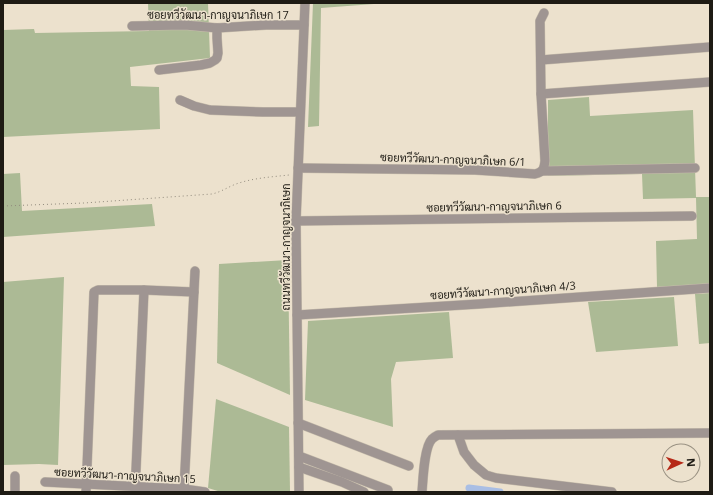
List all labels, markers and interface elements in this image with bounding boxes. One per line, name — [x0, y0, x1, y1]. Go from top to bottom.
street label: ซอยทวีวัฒนา-กาญจนาภิเษก 17 — [147, 7, 289, 22]
street label: ซอยทวีวัฒนา-กาญจนาภิเษก 6/1 — [380, 149, 526, 169]
street label: ถนนทวีวัฒนา-กาญจนาภิเษก — [278, 183, 293, 311]
street label: ซอยทวีวัฒนา-กาญจนาภิเษก 6 — [426, 197, 562, 215]
street label: ซอยทวีวัฒนา-กาญจนาภิเษก 4/3 — [430, 277, 576, 303]
north arrow — [661, 443, 701, 483]
text: N — [684, 458, 699, 467]
street label: ซอยทวีวัฒนา-กาญจนาภิเษก 15 — [54, 464, 196, 486]

